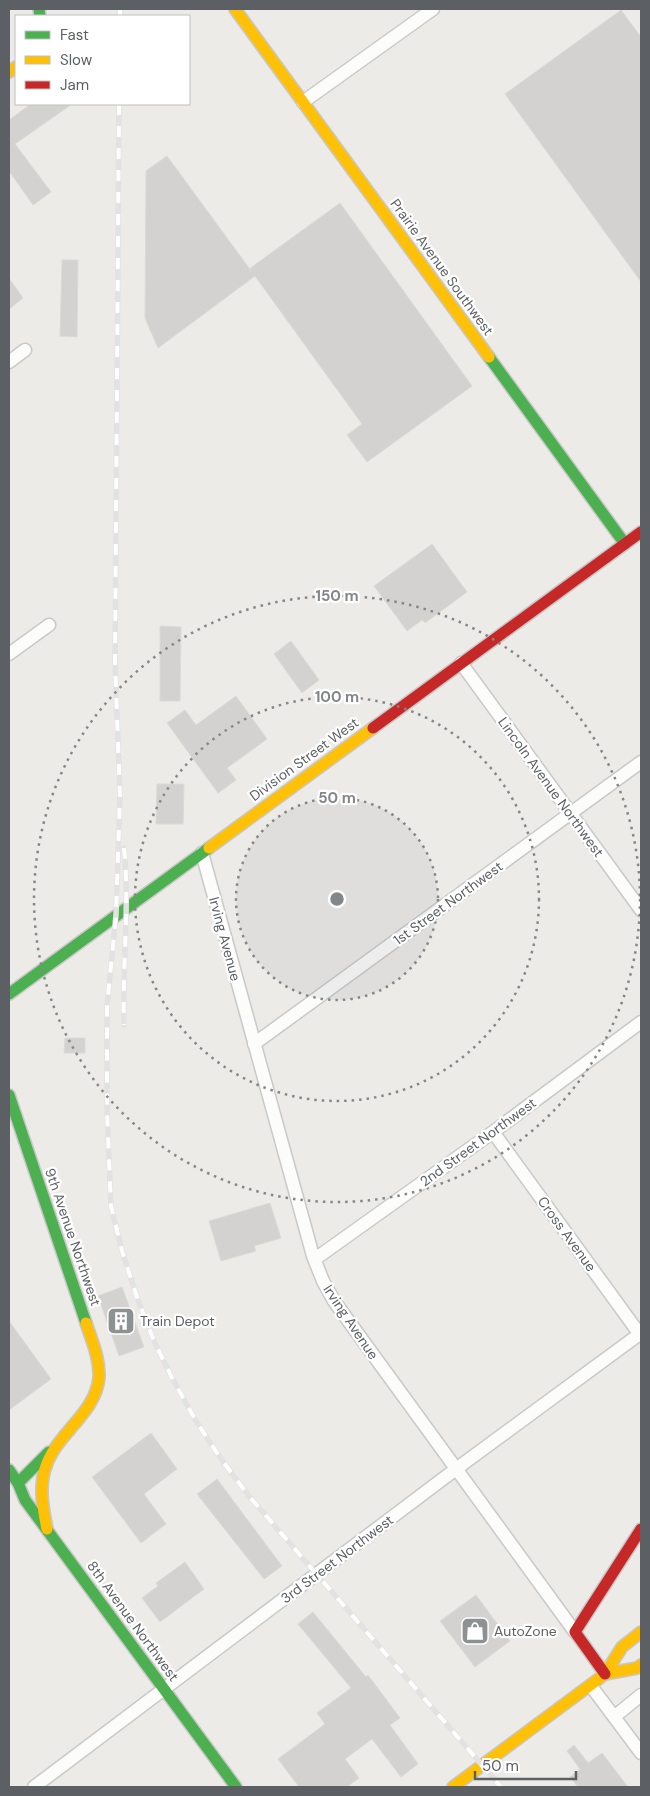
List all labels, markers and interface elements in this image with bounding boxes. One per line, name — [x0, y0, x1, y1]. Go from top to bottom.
legend — [15, 15, 190, 105]
text: Fast — [60, 25, 89, 45]
text: Slow — [60, 50, 93, 70]
text: Jam — [60, 75, 89, 95]
street label: Prairie Avenue Southwest — [386, 195, 498, 339]
text: 150 m — [316, 586, 359, 606]
text: 100 m — [315, 687, 359, 707]
street label: Division Street West — [246, 713, 362, 805]
street label: Lincoln Avenue Northwest — [494, 714, 608, 860]
text: 50 m — [318, 788, 356, 808]
street label: 1st Street Northwest — [390, 857, 506, 949]
centre of rings — [328, 890, 346, 908]
street label: Irving Avenue — [205, 895, 245, 983]
street label: 2nd Street Northwest — [416, 1094, 540, 1190]
street label: 9th Avenue Northwest — [41, 1166, 105, 1308]
street label: Cross Avenue — [534, 1193, 600, 1275]
street label: Irving Avenue — [319, 1281, 383, 1363]
building icon: Train Depot — [106, 1306, 136, 1336]
place label: Train Depot — [140, 1312, 215, 1330]
street label: 3rd Street Northwest — [277, 1511, 397, 1607]
street label: 8th Avenue Northwest — [83, 1557, 183, 1685]
shop icon: AutoZone — [460, 1616, 490, 1646]
place label: AutoZone — [494, 1622, 557, 1640]
scale bar — [475, 1748, 576, 1780]
text: 50 m — [482, 1756, 519, 1776]

